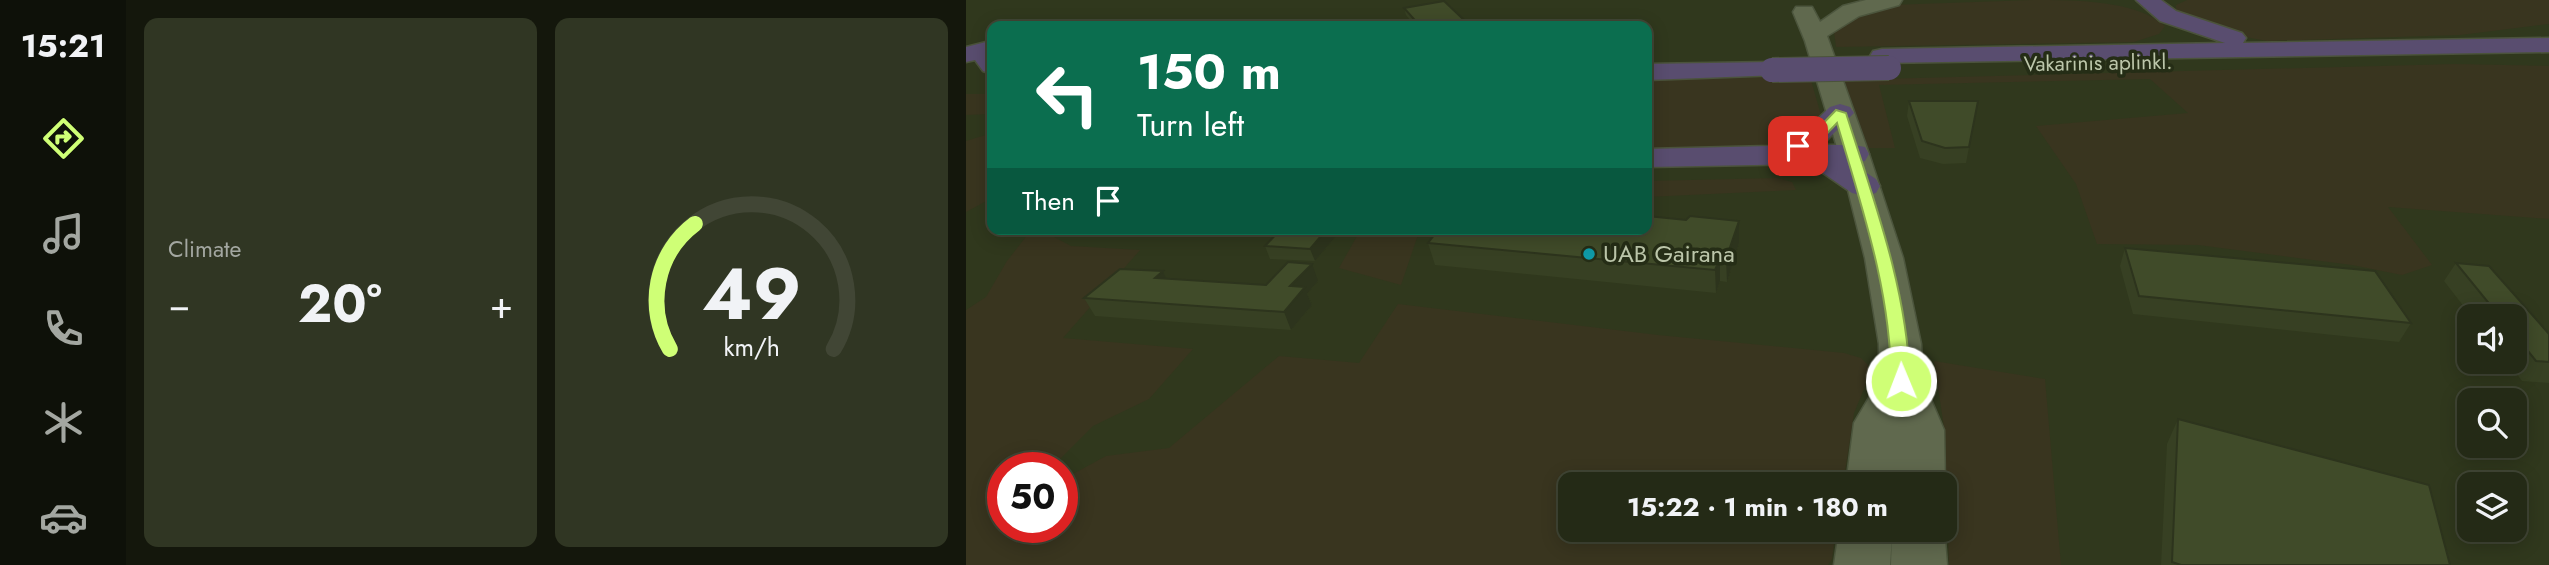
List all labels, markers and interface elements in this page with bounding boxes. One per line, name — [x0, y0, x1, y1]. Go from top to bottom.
text: 15:21 — [21, 23, 105, 69]
text: 150 m — [1137, 37, 1281, 107]
street label: Vakarinis aplinkl. — [2023, 47, 2173, 79]
icon: left — [1022, 49, 1113, 140]
text: Turn left — [1137, 102, 1244, 148]
icon: directions — [39, 114, 88, 163]
pin — [1768, 116, 1828, 176]
icon: arrive — [1779, 127, 1817, 165]
text: Then — [1022, 182, 1075, 220]
icon: arrive — [1089, 182, 1127, 220]
icon: music — [39, 209, 88, 258]
text: Climate — [168, 232, 241, 266]
place label: UAB Gairana — [1603, 236, 1735, 271]
text: 49 — [702, 241, 801, 346]
marker: UAB Gairana — [1581, 246, 1597, 262]
text: 20° — [298, 266, 382, 342]
text: − — [168, 277, 190, 332]
text: + — [490, 277, 513, 332]
icon: phone — [39, 304, 88, 353]
map controls — [2457, 304, 2527, 542]
button: sound — [2457, 304, 2527, 374]
text: km/h — [723, 328, 780, 364]
position arrow — [1864, 344, 1938, 418]
button: search — [2457, 388, 2527, 458]
icon: climate — [39, 398, 88, 447]
speed limit sign: 50 — [987, 452, 1078, 543]
button: layers — [2457, 472, 2527, 542]
text: 15:22 · 1 min · 180 m — [1627, 488, 1888, 526]
icon: car — [39, 493, 88, 542]

